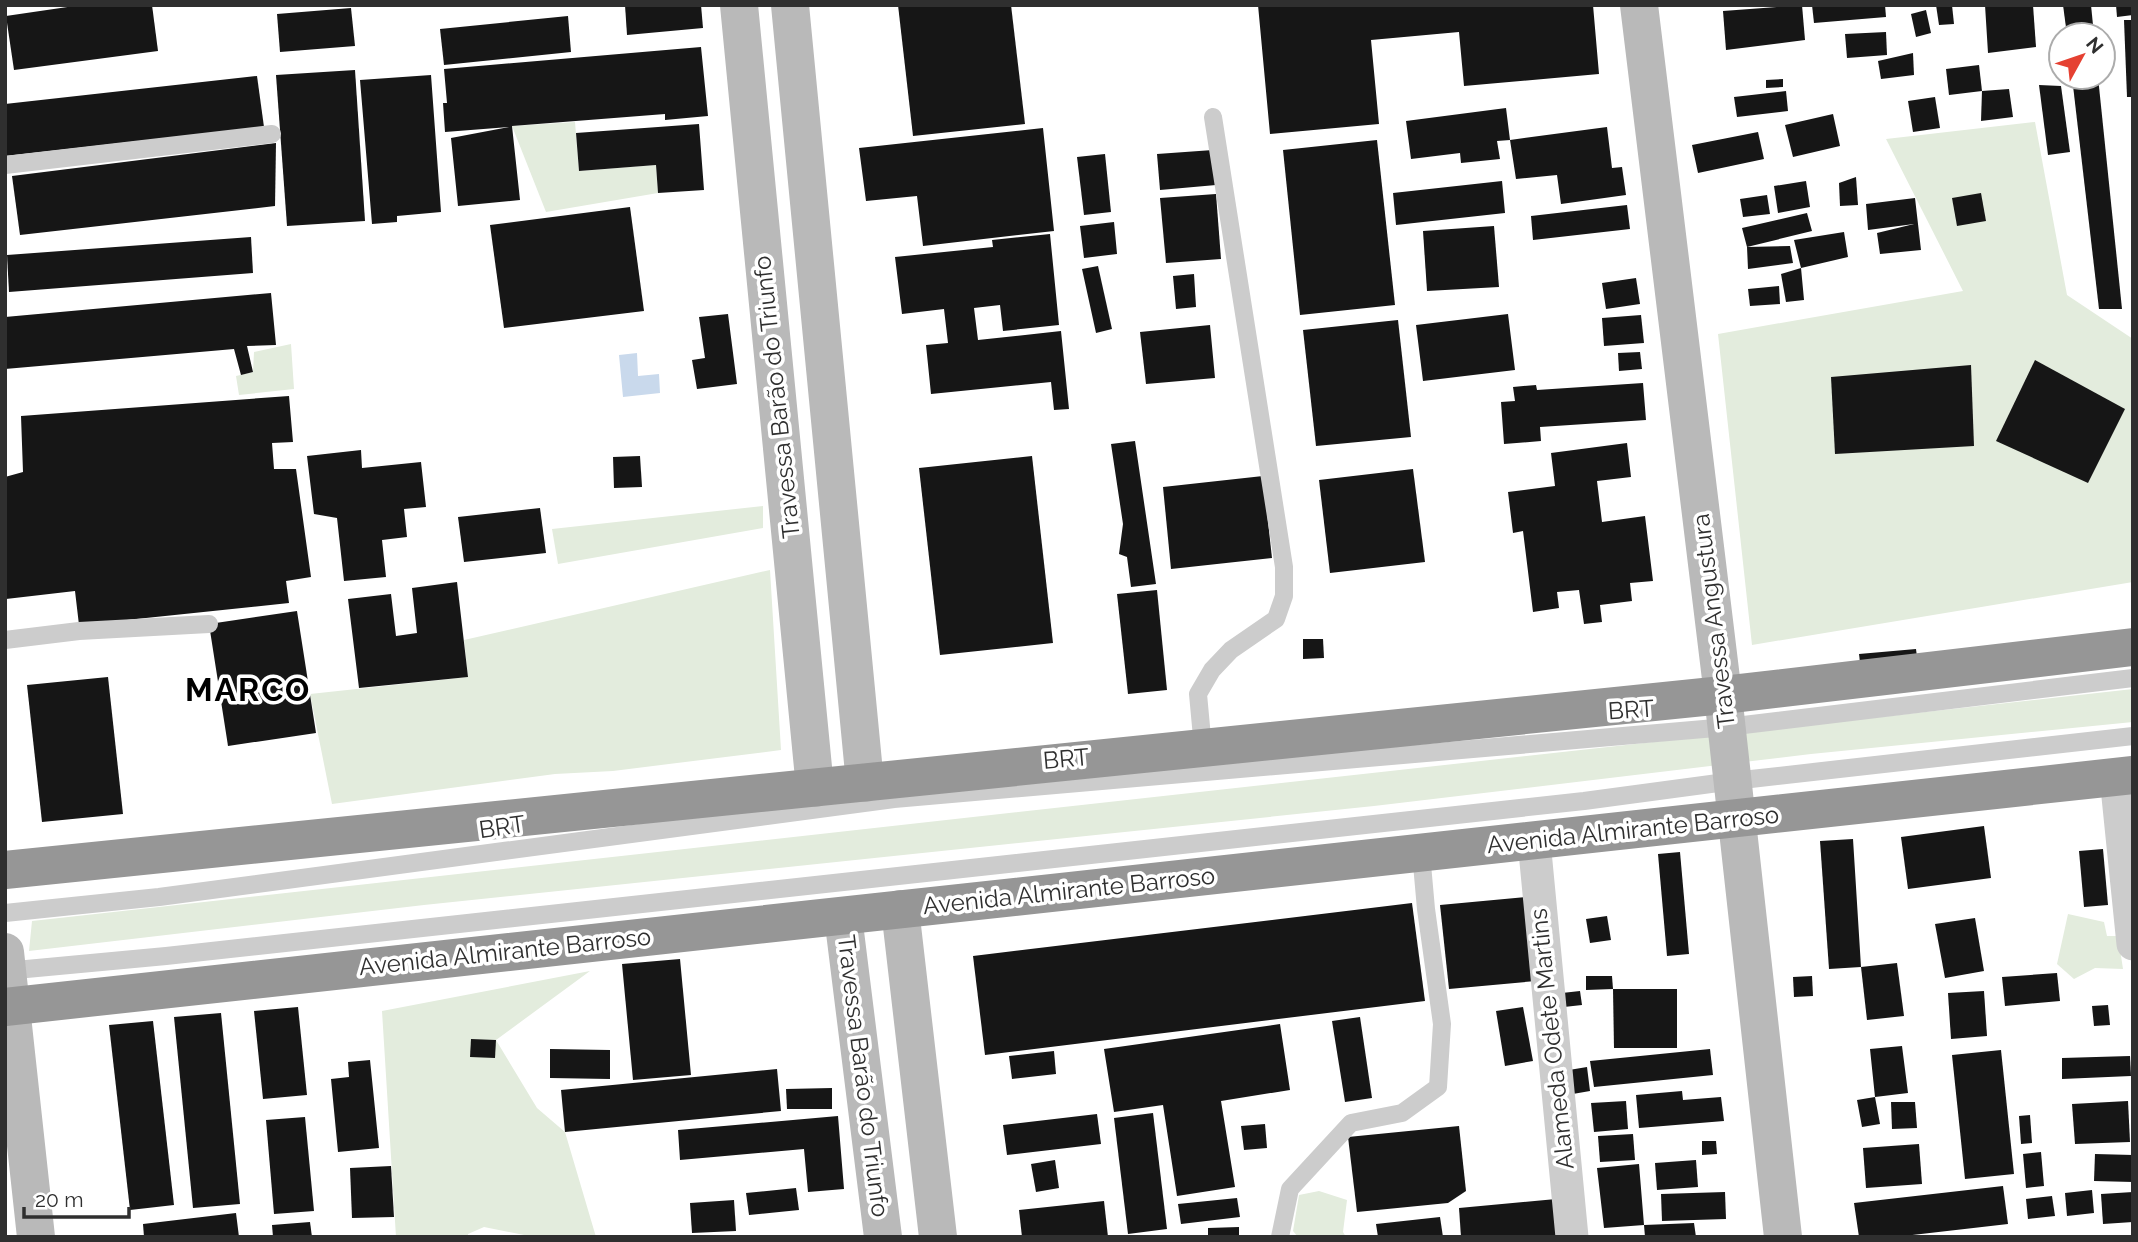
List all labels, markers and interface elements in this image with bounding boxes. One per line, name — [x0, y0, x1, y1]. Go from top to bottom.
north arrow — [2047, 21, 2117, 91]
text: N — [2082, 32, 2108, 58]
street label: Travessa Barão do Triunfo — [747, 254, 806, 540]
street label: Travessa Angustura — [1686, 512, 1741, 730]
district label: MARCO — [185, 671, 311, 708]
street label: BRT — [1607, 693, 1655, 726]
street label: BRT — [1042, 742, 1091, 775]
street label: Avenida Almirante Barroso — [1485, 800, 1780, 859]
street label: BRT — [477, 809, 527, 844]
street label: Avenida Almirante Barroso — [921, 861, 1216, 920]
street label: Alameda Odete Martins — [1523, 907, 1580, 1171]
street label: Avenida Almirante Barroso — [357, 922, 652, 981]
street label: Travessa Barão do Triunfo — [832, 933, 895, 1219]
scale bar — [24, 1176, 130, 1220]
text: 20 m — [35, 1187, 83, 1212]

